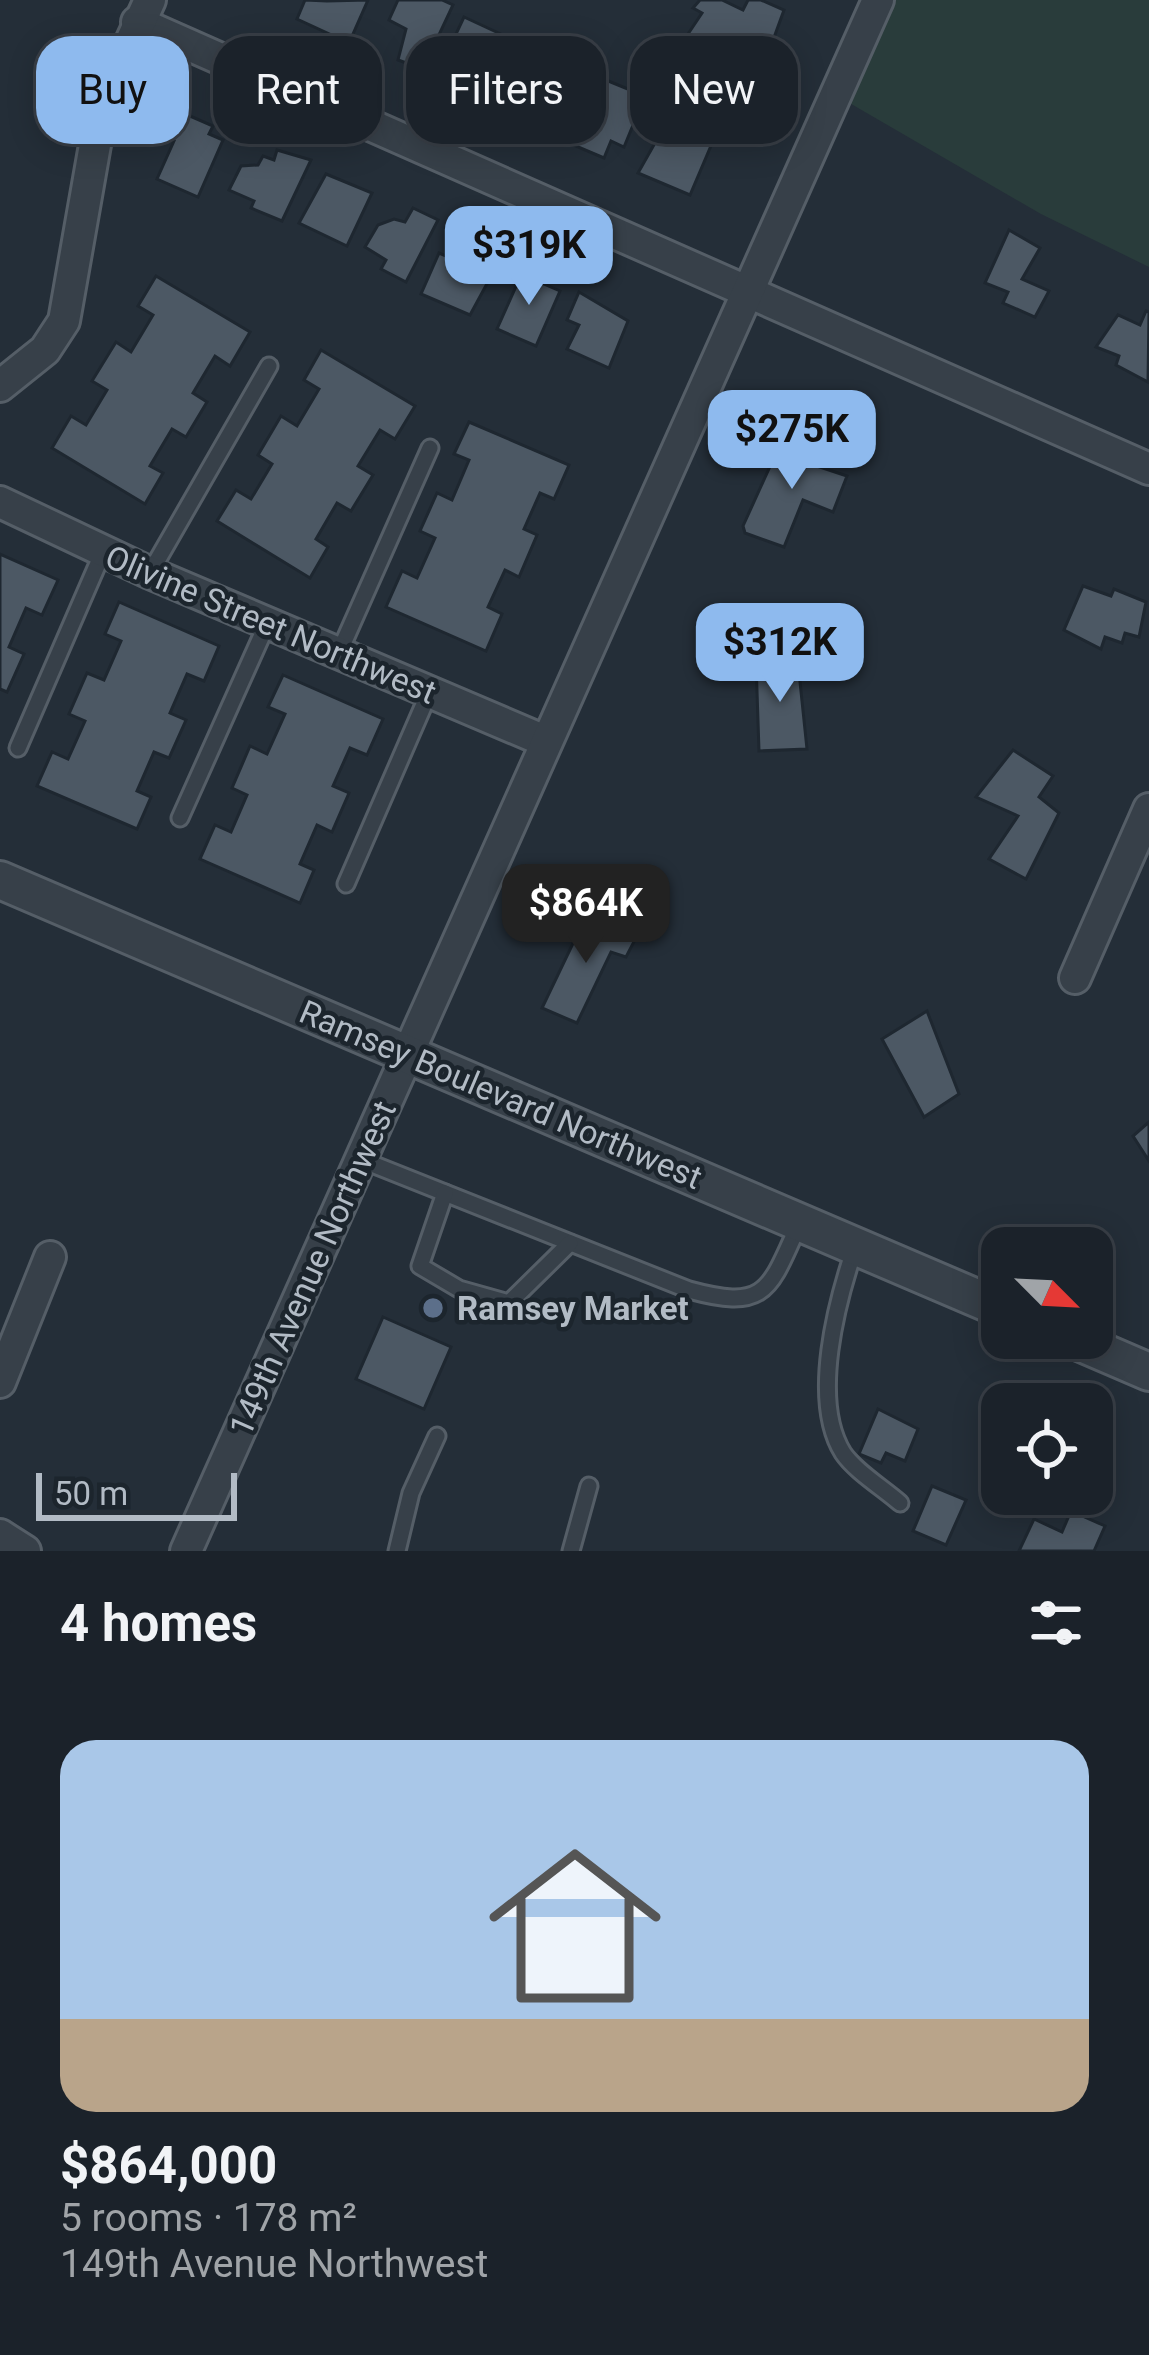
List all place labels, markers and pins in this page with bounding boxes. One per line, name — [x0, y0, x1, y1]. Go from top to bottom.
pin: $319K — [445, 206, 613, 308]
pin: $275K — [708, 390, 876, 492]
pin: $312K — [696, 603, 864, 705]
pin: $864K — [502, 864, 670, 966]
place label: Ramsey Market — [457, 1289, 689, 1328]
marker: Ramsey Market — [420, 1295, 446, 1321]

